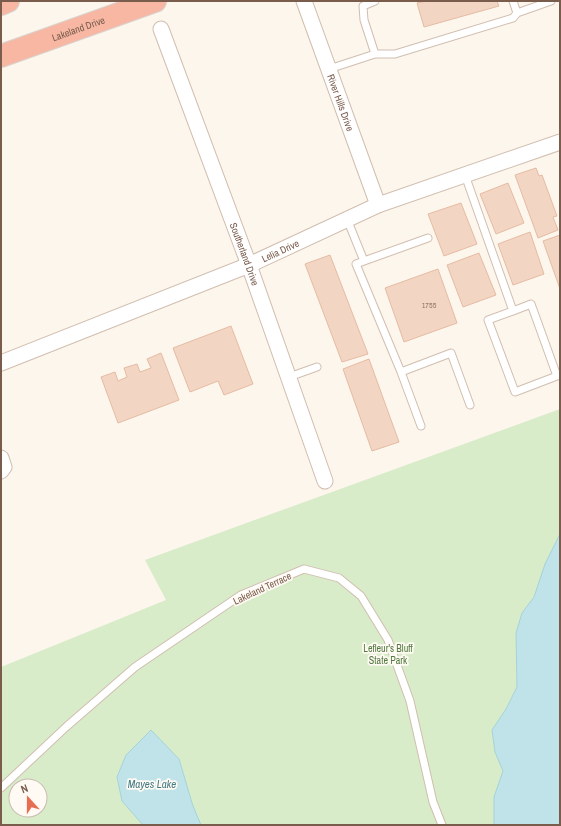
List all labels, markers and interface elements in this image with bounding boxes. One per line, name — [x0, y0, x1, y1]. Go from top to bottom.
street label: Lakeland Drive — [50, 13, 107, 44]
street label: River Hills Drive — [324, 72, 357, 133]
street label: Southerland Drive — [227, 221, 262, 288]
street label: Lelia Drive — [260, 237, 301, 265]
house number: 1755 — [422, 300, 437, 310]
street label: Lakeland Terrace — [231, 569, 294, 608]
park label: Lefleur's Bluff State Park — [363, 642, 413, 667]
water label: Mayes Lake — [128, 777, 176, 791]
north arrow — [8, 778, 48, 818]
text: N — [19, 781, 30, 796]

